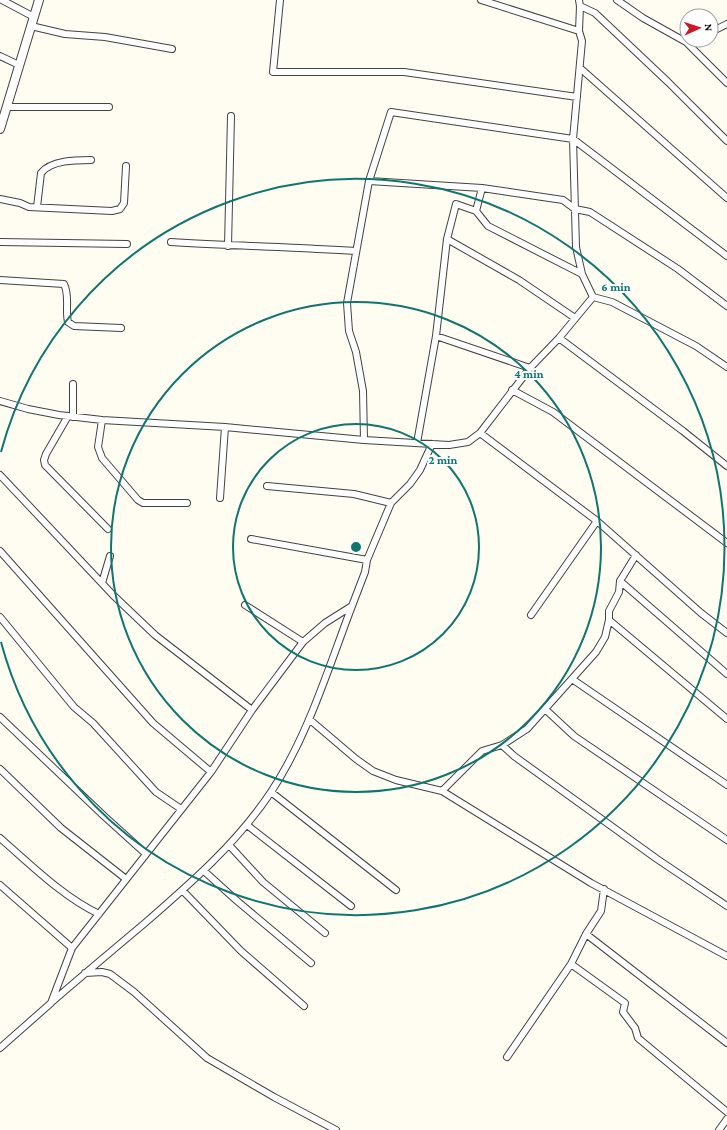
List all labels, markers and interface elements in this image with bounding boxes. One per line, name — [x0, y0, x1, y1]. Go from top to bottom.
north arrow — [679, 8, 719, 48]
text: N — [703, 23, 715, 32]
text: 6 min — [601, 280, 631, 294]
text: 4 min — [514, 367, 544, 381]
text: 2 min — [429, 453, 458, 467]
centre of rings — [349, 540, 363, 554]

